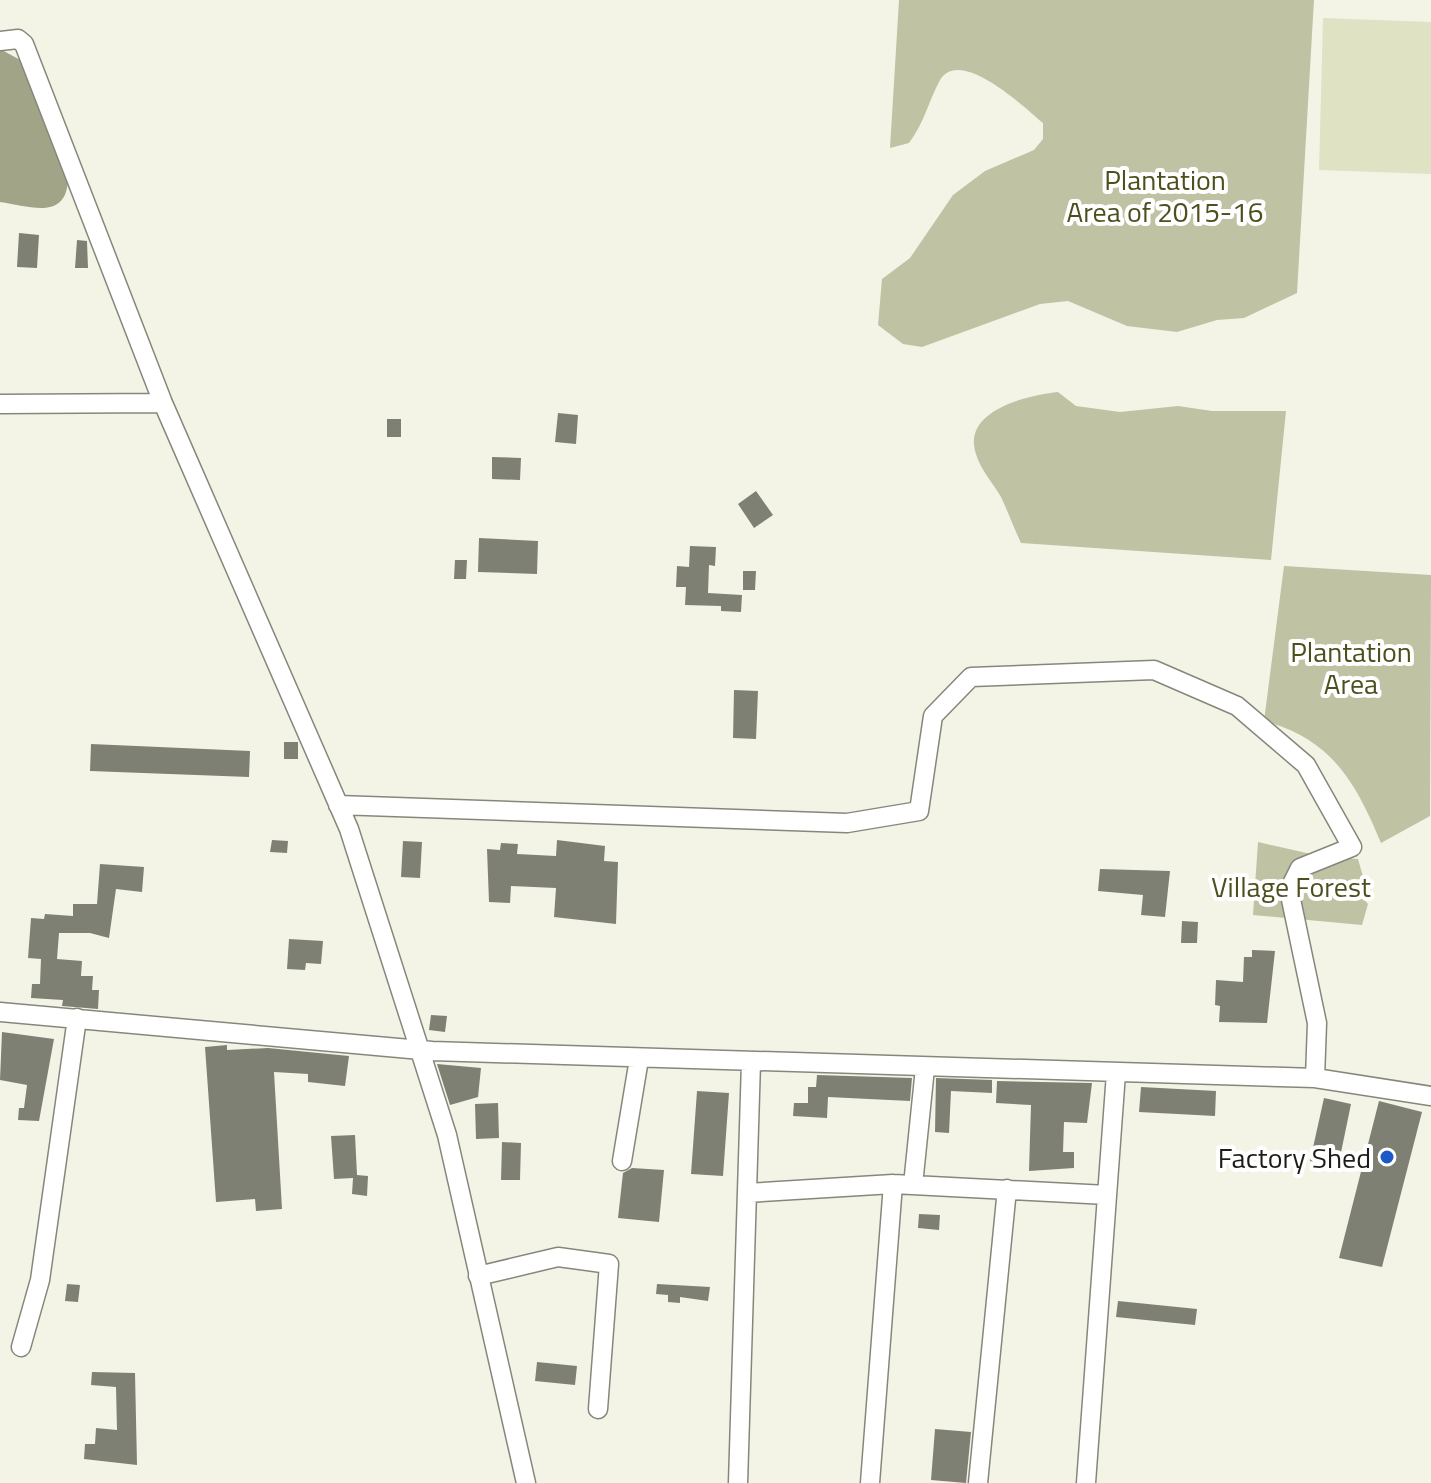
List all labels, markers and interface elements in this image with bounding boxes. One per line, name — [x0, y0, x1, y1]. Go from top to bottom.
park label: Plantation Area of 2015-16 — [1067, 158, 1263, 233]
park label: Plantation Area — [1290, 630, 1412, 705]
park label: Village Forest — [1211, 865, 1371, 908]
place label: Factory Shed — [1218, 1136, 1371, 1179]
marker: Factory Shed — [1378, 1148, 1396, 1166]

